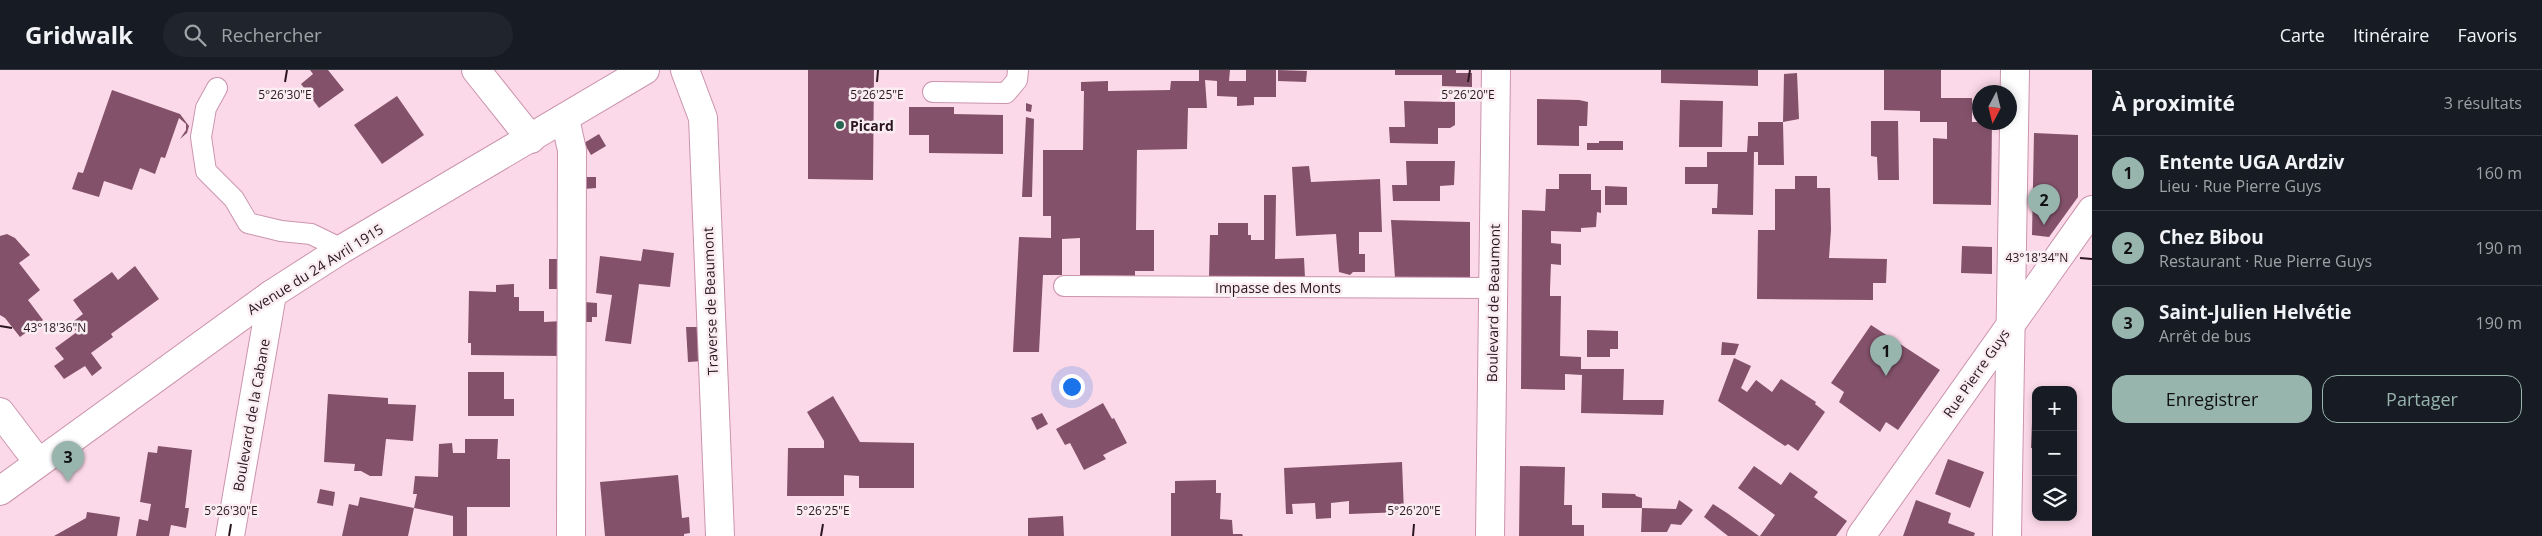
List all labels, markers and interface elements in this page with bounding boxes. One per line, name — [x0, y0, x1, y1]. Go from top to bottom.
search box — [163, 12, 513, 57]
text: Gridwalk — [25, 18, 133, 51]
icon: search — [181, 21, 209, 49]
text: Rechercher — [221, 22, 322, 48]
text: Carte — [2280, 23, 2325, 47]
text: Itinéraire — [2353, 23, 2429, 47]
text: Favoris — [2457, 23, 2517, 47]
north arrow — [1972, 85, 2017, 130]
text: 5°26'30"E — [258, 86, 312, 103]
text: 5°26'25"E — [850, 86, 904, 103]
text: 5°26'20"E — [1441, 86, 1495, 103]
text: À proximité — [2112, 89, 2235, 117]
text: 3 résultats — [2444, 92, 2522, 114]
place label: Picard — [850, 116, 894, 135]
marker: Picard — [834, 119, 846, 131]
text: Entente UGA Ardziv — [2159, 149, 2344, 175]
text: 1 — [2123, 162, 2133, 184]
text: 160 m — [2476, 162, 2522, 184]
text: Lieu · Rue Pierre Guys — [2159, 175, 2321, 197]
pin: 2 — [2028, 184, 2060, 225]
street label: Avenue du 24 Avril 1915 — [243, 219, 387, 319]
street label: Boulevard de Beaumont — [1482, 224, 1504, 382]
text: Chez Bibou — [2159, 224, 2264, 250]
street label: Traverse de Beaumont — [698, 227, 722, 375]
text: 2 — [2123, 237, 2133, 259]
text: 190 m — [2476, 237, 2522, 259]
text: 43°18'34"N — [2006, 249, 2068, 266]
text: Restaurant · Rue Pierre Guys — [2159, 250, 2372, 272]
street label: Impasse des Monts — [1215, 278, 1341, 297]
text: Saint-Julien Helvétie — [2159, 299, 2351, 325]
text: 3 — [2123, 312, 2133, 334]
text: 190 m — [2476, 312, 2522, 334]
text: 43°18'36"N — [24, 319, 86, 336]
street label: Rue Pierre Guys — [1938, 325, 2014, 421]
text: Arrêt de bus — [2159, 325, 2251, 347]
pin: 1 — [1870, 335, 1902, 376]
street label: Boulevard de la Cabane — [228, 337, 274, 493]
your location — [1059, 374, 1085, 400]
button: Enregistrer — [2112, 375, 2312, 423]
button: Partager — [2322, 375, 2522, 423]
map controls — [2032, 386, 2077, 521]
button: + — [2032, 386, 2077, 431]
button: − — [2032, 431, 2077, 476]
pin: 3 — [52, 441, 84, 482]
button: layers — [2032, 476, 2077, 521]
text: 5°26'30"E — [204, 502, 258, 519]
text: 5°26'25"E — [796, 502, 850, 519]
text: 5°26'20"E — [1387, 502, 1441, 519]

